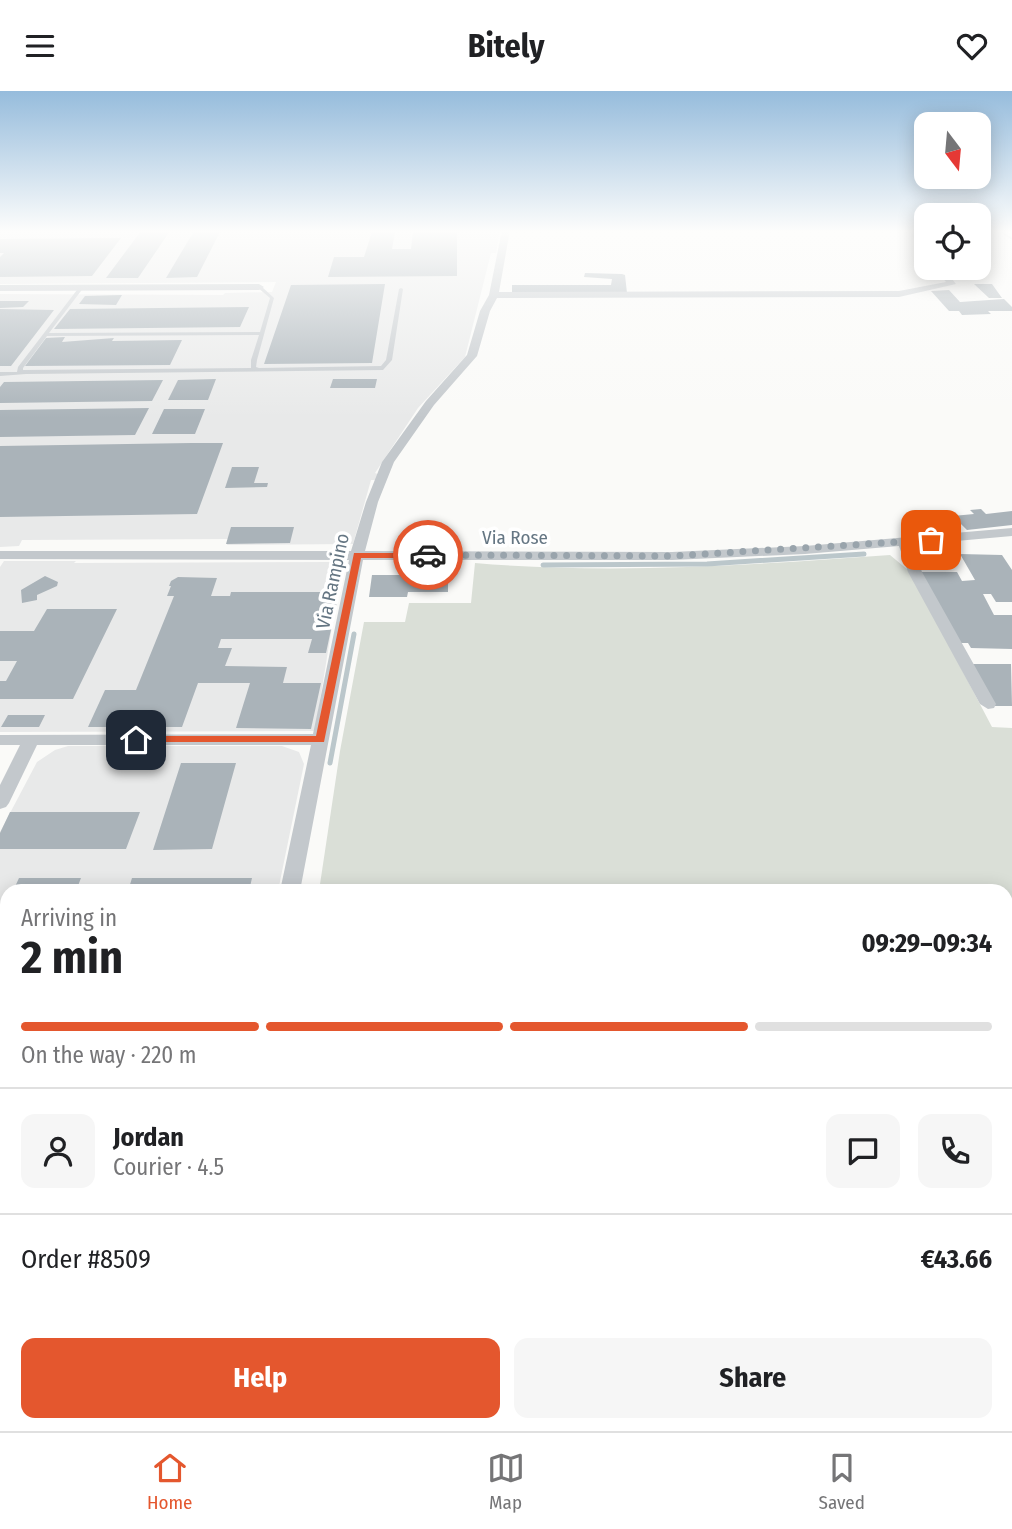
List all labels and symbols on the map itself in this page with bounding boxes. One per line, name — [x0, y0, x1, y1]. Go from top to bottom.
north arrow — [914, 112, 990, 189]
pin — [901, 510, 961, 570]
courier — [393, 520, 463, 590]
street label: Via Rose — [482, 526, 548, 549]
street label: Via Rampino — [311, 531, 354, 631]
pin — [106, 710, 166, 770]

